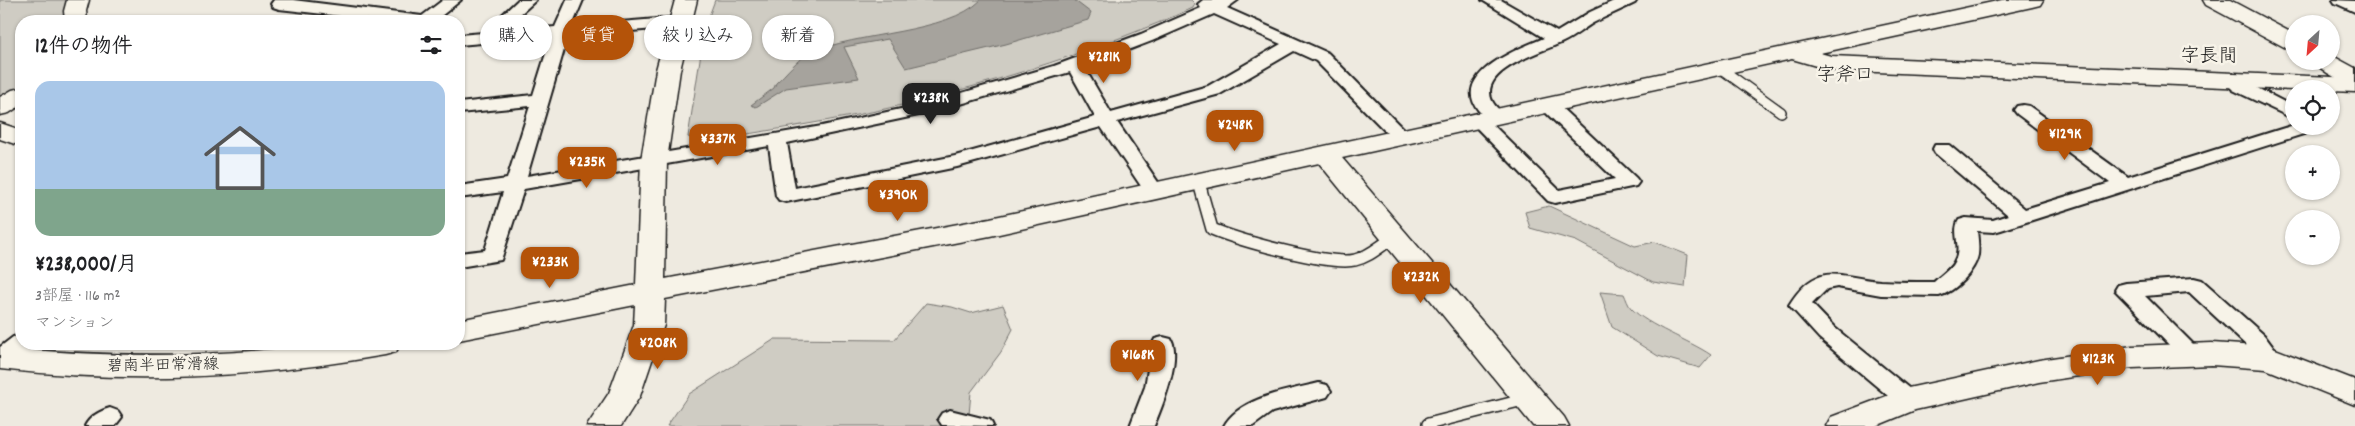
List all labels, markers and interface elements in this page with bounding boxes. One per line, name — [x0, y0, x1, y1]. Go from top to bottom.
chip: 購入 — [480, 15, 552, 60]
chip: 賃貸 — [562, 15, 634, 60]
chip: 絞り込み — [644, 15, 752, 60]
chip: 新着 — [762, 15, 834, 60]
north arrow — [2285, 15, 2340, 70]
map controls — [2285, 15, 2340, 265]
icon: filters — [417, 31, 445, 59]
text: 12件の物件 — [35, 33, 133, 63]
pin: ¥281K — [1069, 42, 1139, 84]
district label: 字長間 — [2180, 44, 2238, 71]
text: ¥281K — [1088, 46, 1120, 69]
district label: 字斧口 — [1816, 63, 1874, 90]
button: locate — [2285, 80, 2340, 135]
pin: ¥238K — [896, 82, 966, 125]
text: ¥238K — [913, 87, 949, 110]
pin: ¥248K — [1200, 110, 1270, 152]
icon: home — [195, 113, 285, 203]
text: ¥248K — [1217, 114, 1253, 137]
pin: ¥129K — [2030, 119, 2100, 161]
text: ¥129K — [2049, 123, 2081, 146]
pin: ¥337K — [683, 124, 753, 166]
text: ¥337K — [700, 128, 736, 151]
button: + — [2285, 145, 2340, 200]
pin: ¥235K — [552, 146, 622, 189]
text: ¥235K — [569, 151, 605, 174]
pin: ¥390K — [863, 180, 933, 222]
text: ¥390K — [879, 184, 917, 207]
button: − — [2285, 210, 2340, 265]
pin: ¥233K — [515, 246, 585, 289]
text: ¥238,000/月 — [35, 251, 137, 281]
text: ¥233K — [532, 251, 568, 274]
pin: ¥232K — [1386, 262, 1456, 304]
text: ¥232K — [1403, 266, 1439, 289]
text: 3部屋 · 116 m² — [35, 285, 120, 308]
text: マンション — [35, 312, 114, 335]
pin: ¥208K — [623, 328, 693, 370]
text: ¥208K — [639, 332, 677, 355]
pin: ¥168K — [1103, 340, 1173, 382]
text: ¥168K — [1122, 344, 1154, 367]
pin: ¥123K — [2063, 344, 2133, 386]
text: ¥123K — [2082, 348, 2114, 371]
street label: 碧南半田常滑線 — [107, 354, 219, 378]

